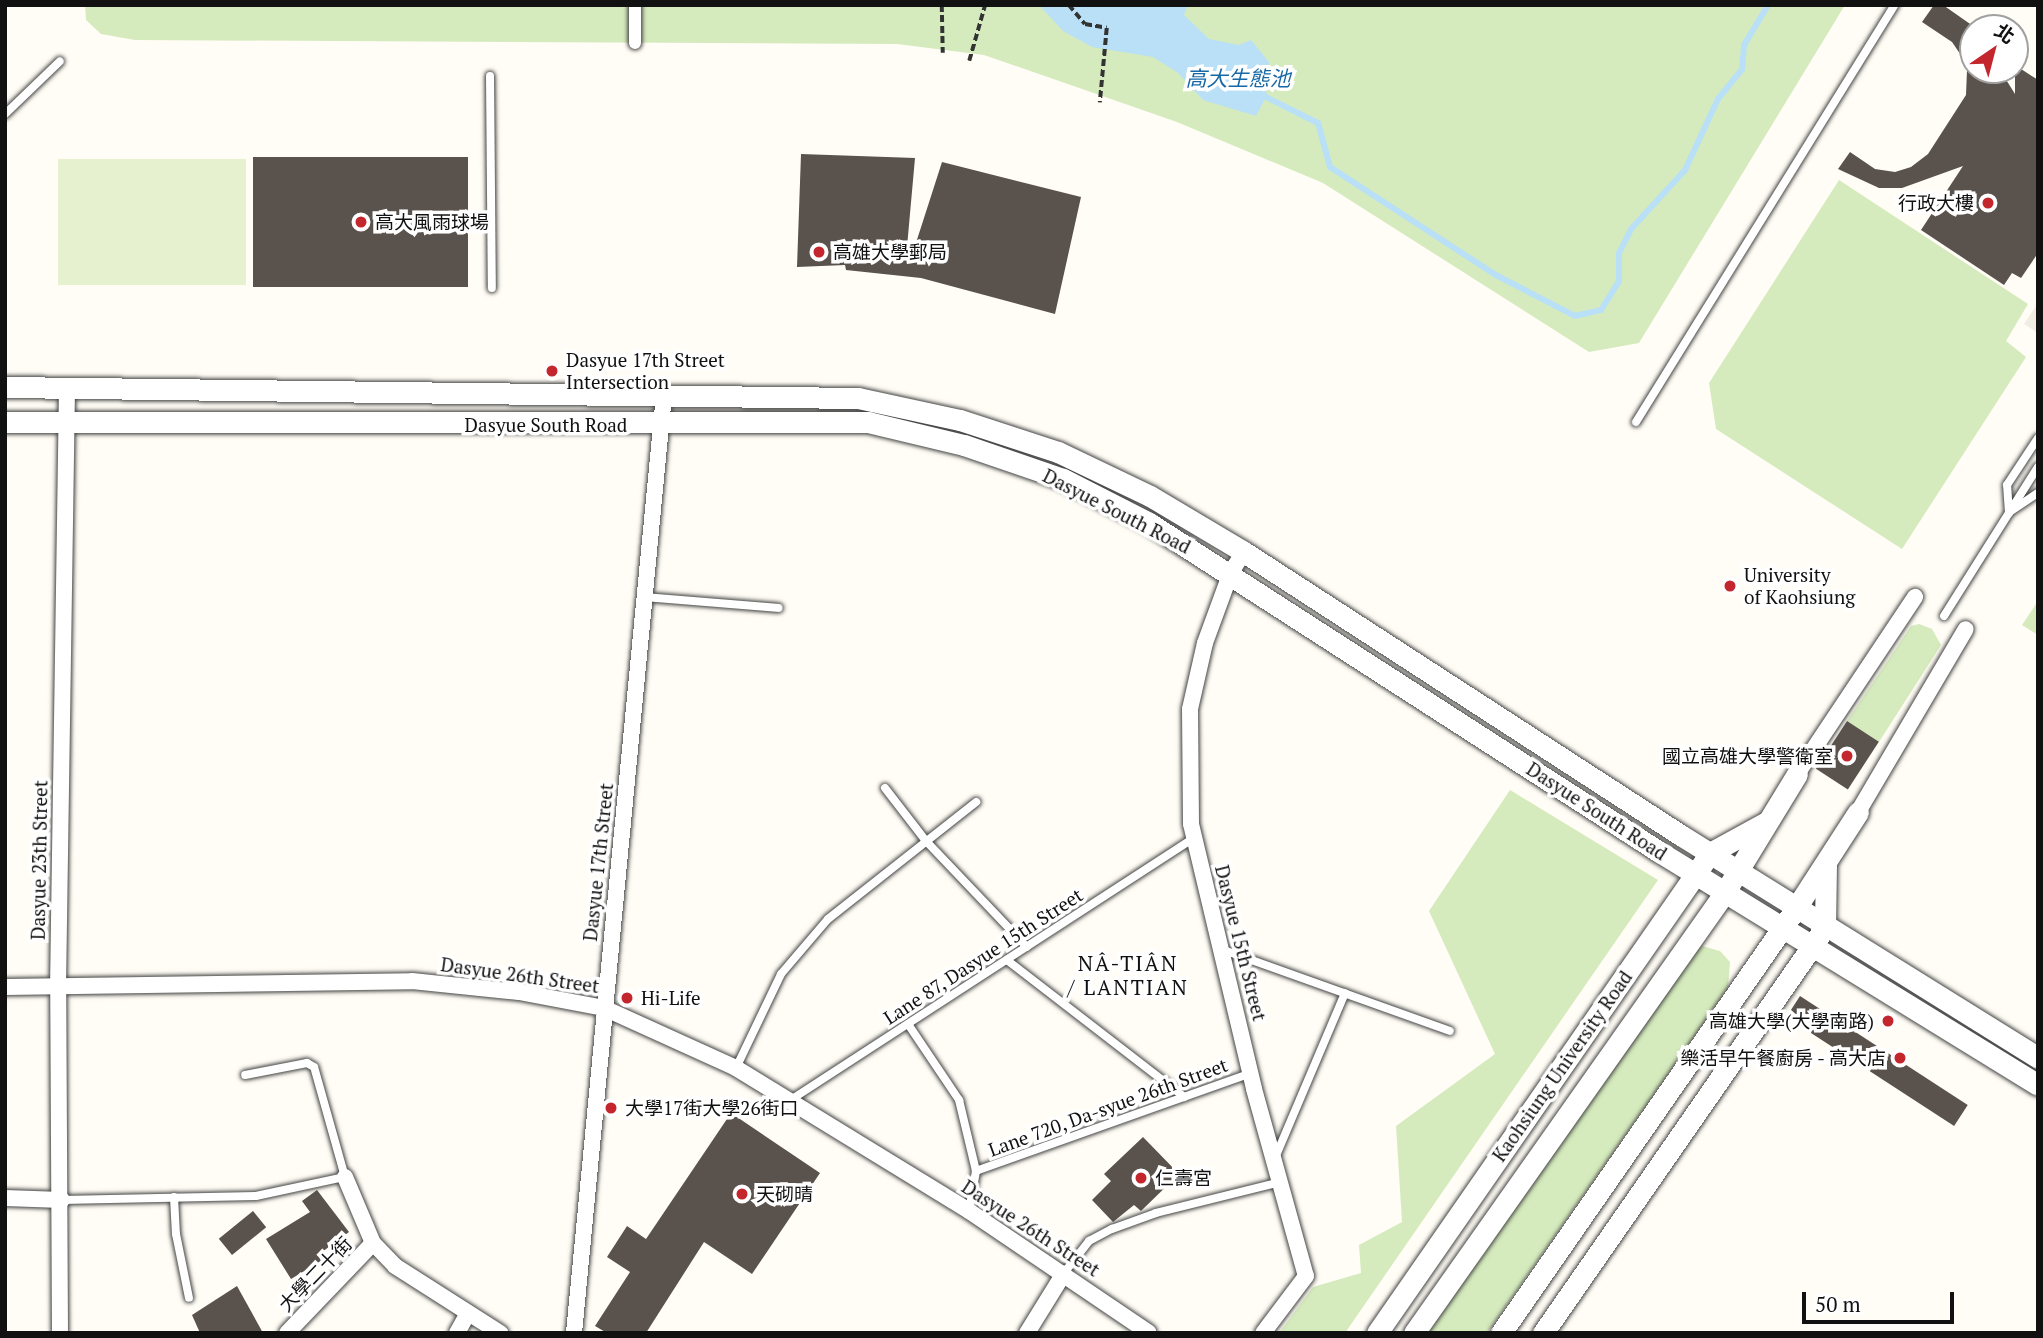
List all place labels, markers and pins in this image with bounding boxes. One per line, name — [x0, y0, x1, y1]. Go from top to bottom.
place label: 行政大樓 — [1898, 192, 1974, 214]
marker: 行政大樓 — [1980, 195, 1996, 211]
place label: 高大風雨球場 — [375, 211, 489, 233]
marker: 高大風雨球場 — [353, 214, 369, 230]
place label: 高雄大學郵局 — [833, 241, 947, 263]
marker: 高雄大學郵局 — [811, 244, 827, 260]
place label: Dasyue 17th Street Intersection — [566, 349, 725, 393]
marker: Dasyue 17th Street Intersection — [544, 363, 560, 379]
place label: University of Kaohsiung — [1744, 564, 1855, 608]
marker: University of Kaohsiung — [1722, 578, 1738, 594]
place label: 國立高雄大學警衛室 — [1662, 745, 1833, 767]
marker: 國立高雄大學警衛室 — [1839, 748, 1855, 764]
place label: Hi-Life — [641, 987, 700, 1009]
marker: Hi-Life — [619, 990, 635, 1006]
place label: 高雄大學(大學南路) — [1709, 1010, 1874, 1032]
marker: 高雄大學(大學南路) — [1880, 1013, 1896, 1029]
place label: 樂活早午餐廚房 - 高大店 — [1679, 1047, 1886, 1069]
marker: 樂活早午餐廚房 - 高大店 — [1892, 1050, 1908, 1066]
place label: 大學17街大學26街口 — [625, 1097, 799, 1119]
marker: 大學17街大學26街口 — [603, 1100, 619, 1116]
place label: 仁壽宮 — [1155, 1167, 1212, 1189]
marker: 仁壽宮 — [1133, 1170, 1149, 1186]
place label: 天砌晴 — [756, 1183, 813, 1205]
marker: 天砌晴 — [734, 1186, 750, 1202]

